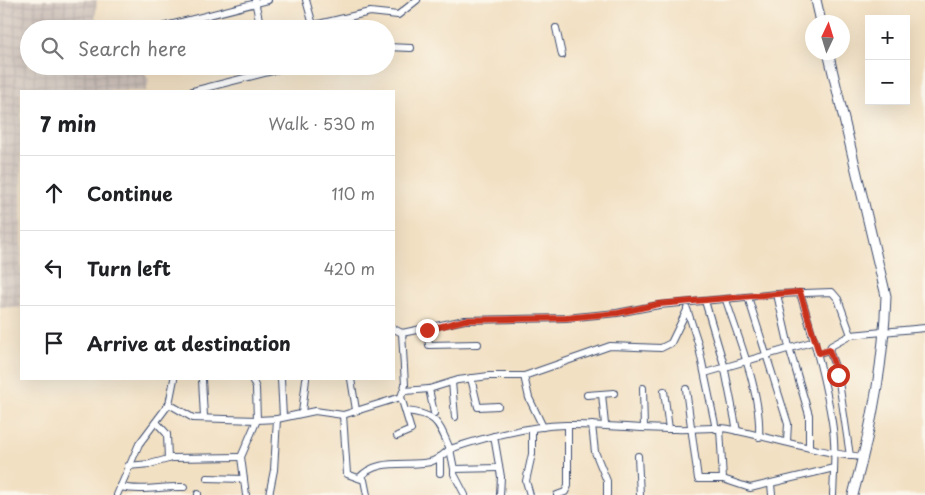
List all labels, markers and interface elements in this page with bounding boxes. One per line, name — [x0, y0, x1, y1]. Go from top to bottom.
north arrow — [805, 15, 850, 60]
map controls — [865, 15, 910, 105]
button: + — [865, 15, 910, 60]
search box — [20, 20, 395, 75]
icon: search — [38, 34, 66, 62]
text: Search here — [78, 34, 187, 62]
button: − — [865, 60, 910, 105]
text: 7 min — [40, 107, 96, 139]
text: Walk · 530 m — [268, 111, 375, 135]
icon: ahead — [40, 179, 68, 207]
text: Continue — [87, 179, 173, 207]
text: 110 m — [332, 181, 375, 205]
icon: left — [40, 254, 68, 282]
text: Turn left — [87, 254, 171, 282]
text: 420 m — [324, 256, 375, 280]
route end — [416, 319, 439, 342]
icon: arrive — [40, 329, 68, 357]
text: Arrive at destination — [87, 329, 291, 357]
route start — [827, 364, 850, 387]

